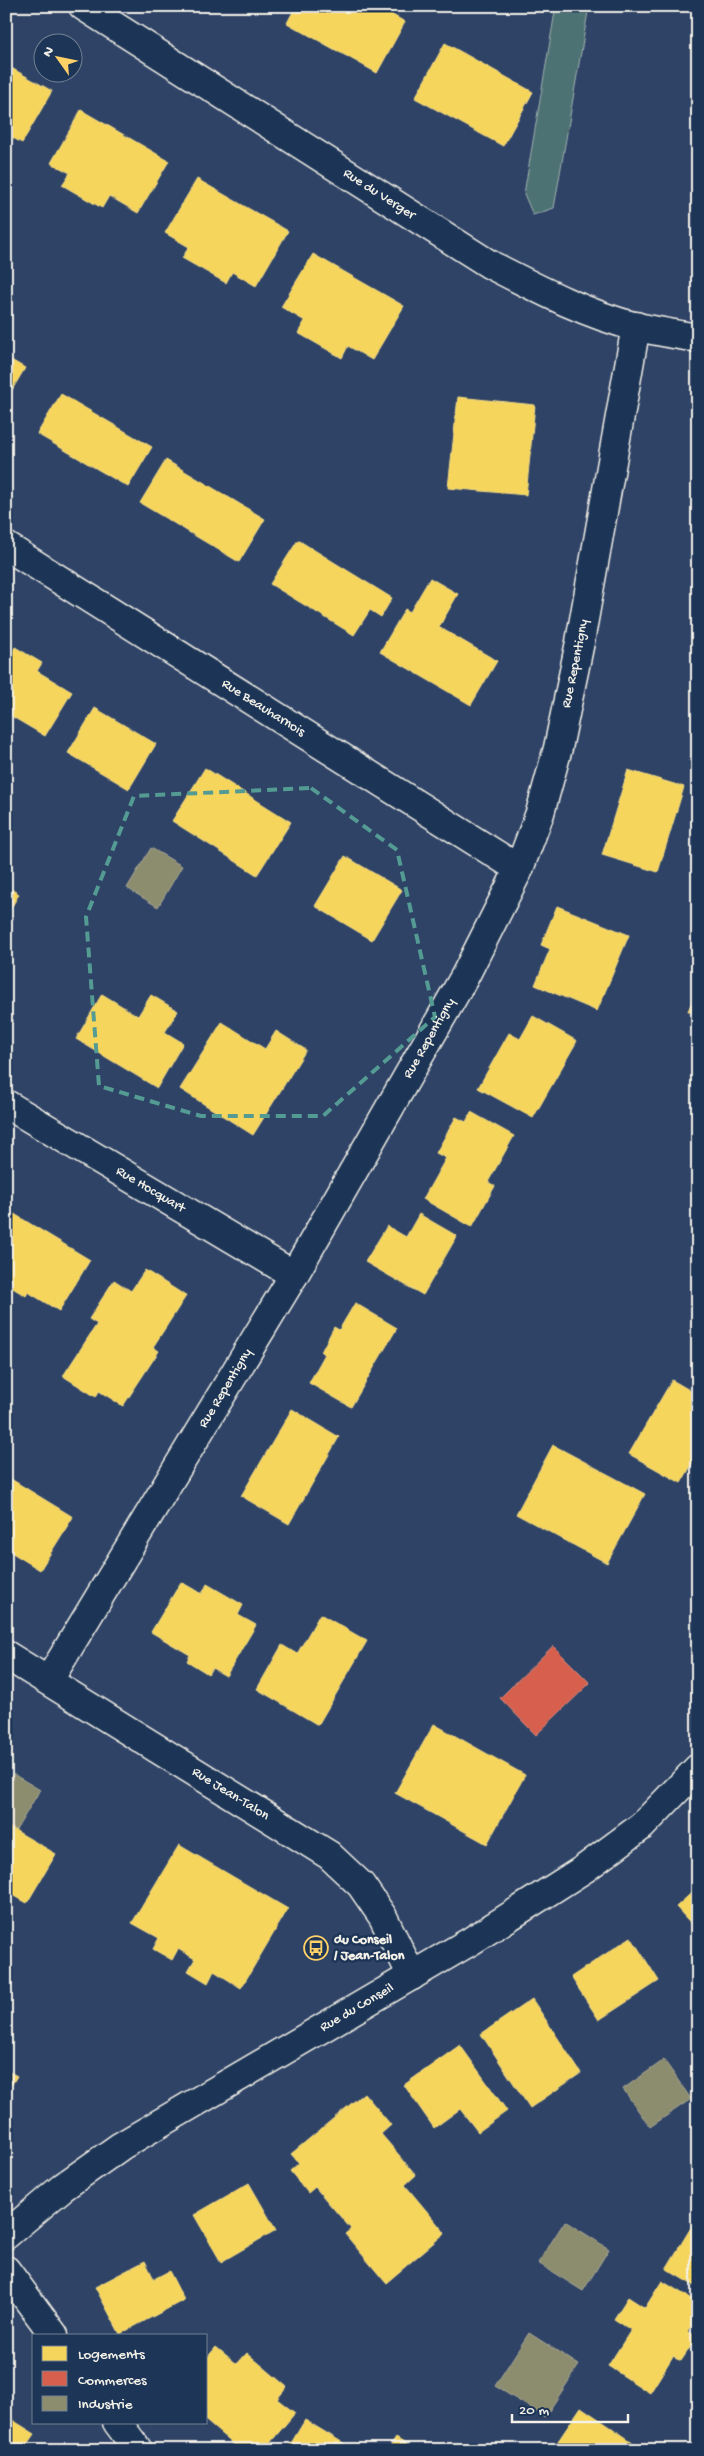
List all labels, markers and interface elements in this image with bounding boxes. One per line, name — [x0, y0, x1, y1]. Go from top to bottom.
north arrow — [32, 32, 82, 82]
text: N — [40, 44, 59, 61]
street label: Rue du Verger — [340, 165, 420, 224]
street label: Rue Repentigny — [558, 618, 592, 710]
street label: Rue Beauharnois — [218, 675, 309, 741]
street label: Rue Repentigny — [400, 995, 459, 1082]
street label: Rue Hocquart — [113, 1163, 189, 1218]
street label: Rue Repentigny — [195, 1345, 256, 1431]
street label: Rue Jean-Talon — [188, 1764, 273, 1825]
place label: du Conseil / Jean-Talon — [333, 1932, 405, 1965]
bus stop icon: du Conseil / Jean-Talon — [303, 1935, 329, 1961]
street label: Rue du Conseil — [317, 1980, 397, 2036]
legend — [32, 2334, 208, 2424]
text: Logements — [78, 2346, 145, 2364]
text: Commerces — [78, 2372, 147, 2390]
scale bar — [512, 2391, 628, 2423]
text: Industrie — [78, 2396, 133, 2414]
text: 20 m — [519, 2402, 549, 2420]

